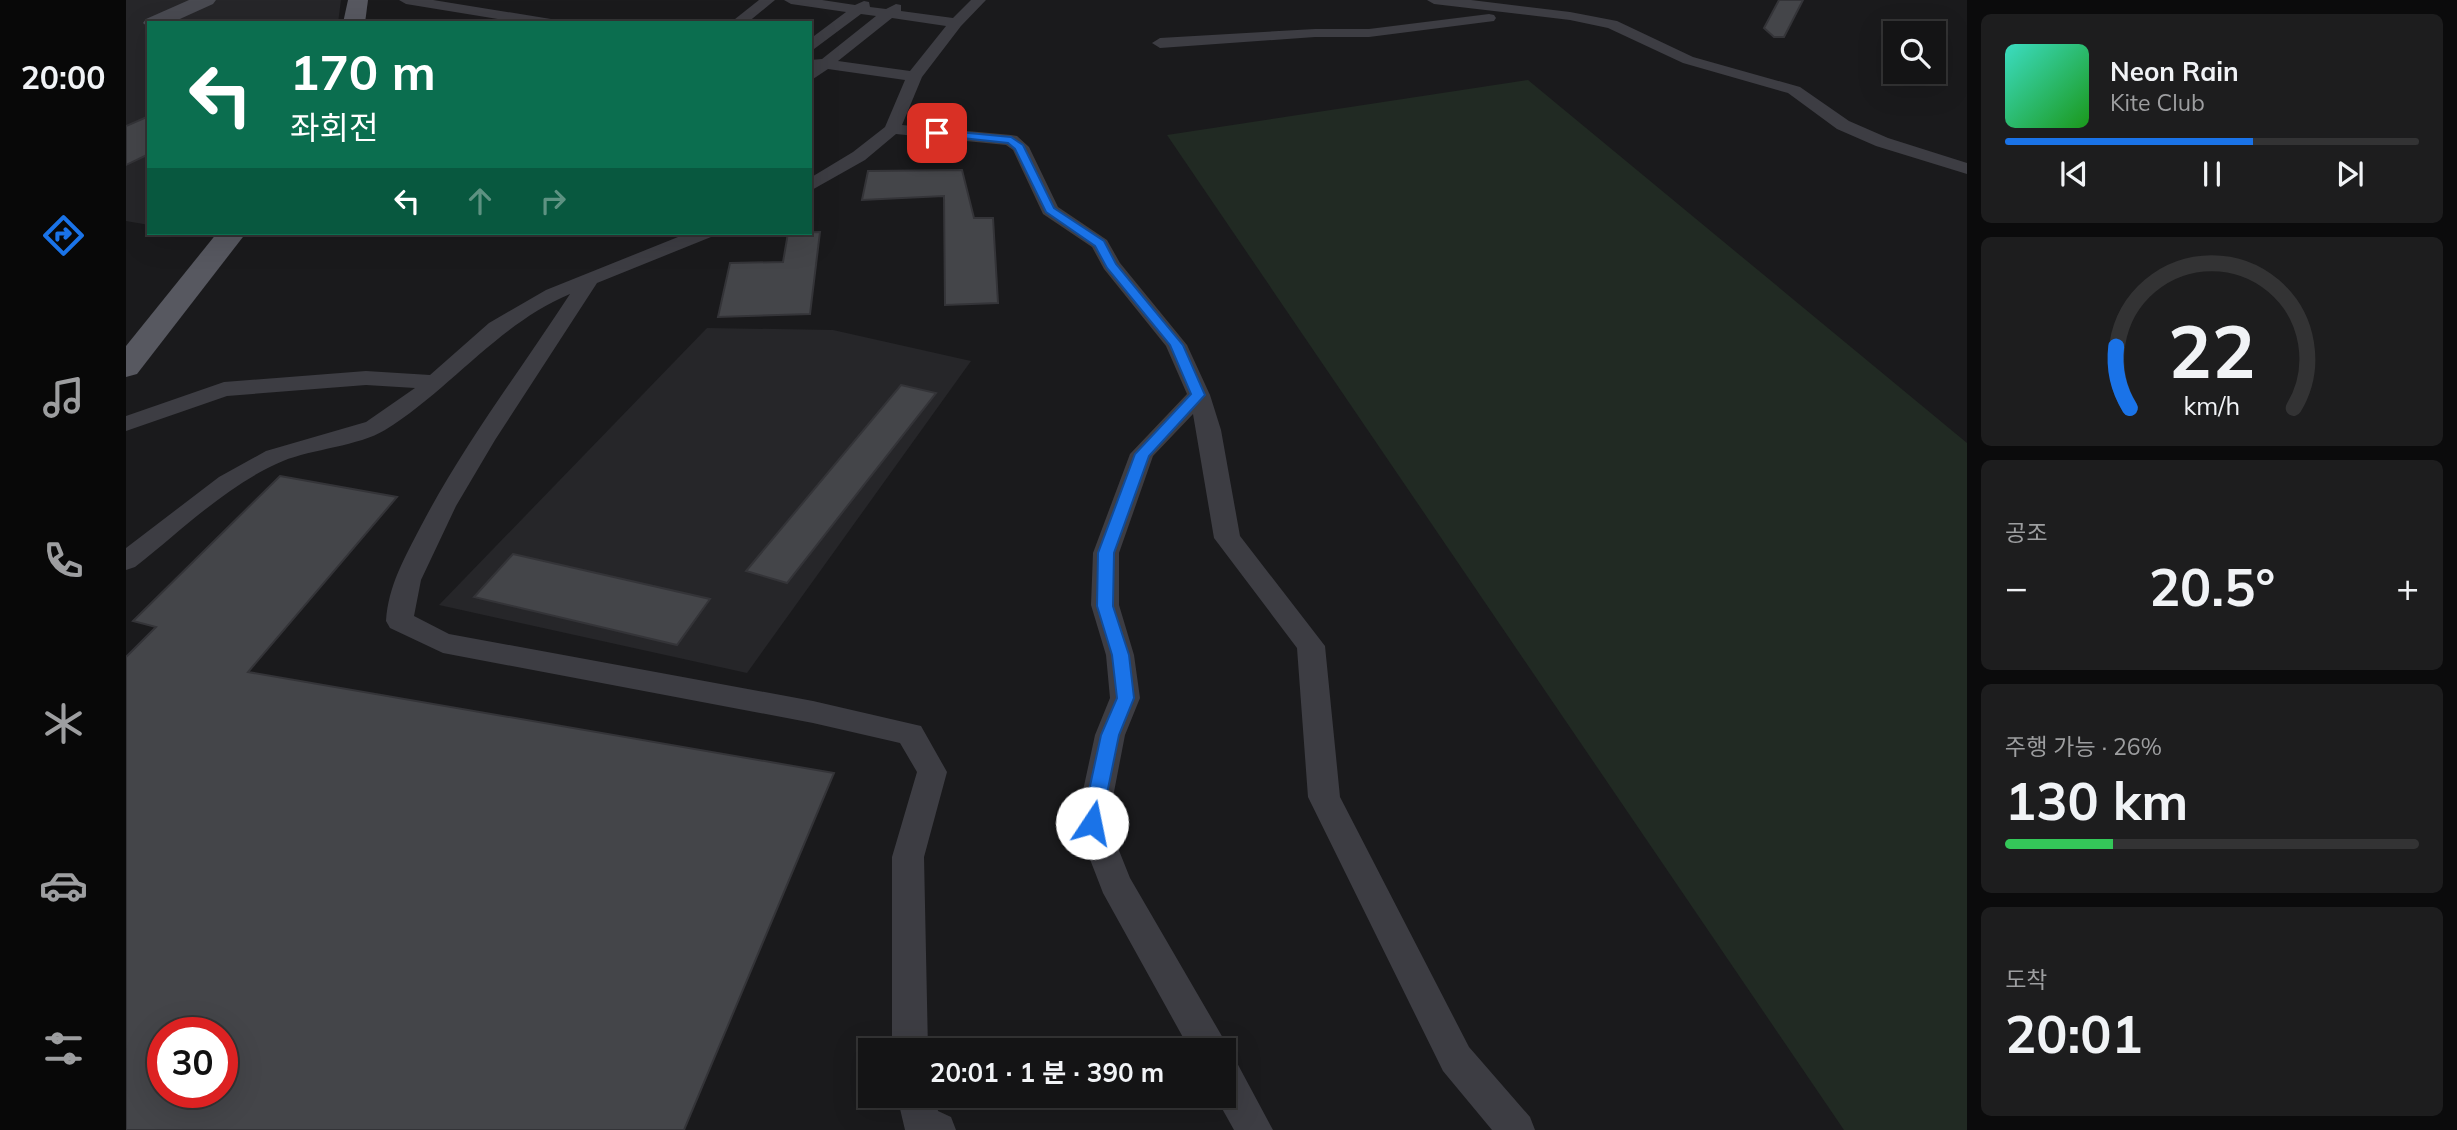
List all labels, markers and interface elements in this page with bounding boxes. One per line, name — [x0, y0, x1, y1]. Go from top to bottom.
map controls — [1883, 21, 1946, 84]
button: search — [1883, 21, 1946, 84]
text: 170 m — [290, 41, 436, 102]
icon: left — [175, 49, 266, 140]
text: Neon Rain — [2110, 55, 2239, 88]
text: 20:00 — [21, 57, 105, 97]
text: Kite Club — [2110, 88, 2205, 117]
pin — [907, 103, 967, 163]
text: 좌회전 — [290, 107, 378, 147]
icon: arrive — [918, 114, 956, 152]
icon: previous — [2055, 155, 2093, 193]
icon: pause — [2193, 155, 2231, 193]
icon: next — [2331, 155, 2369, 193]
icon: left — [388, 182, 426, 220]
icon: ahead — [461, 182, 499, 220]
icon: right — [534, 182, 572, 220]
icon: directions — [39, 211, 88, 260]
text: 22 — [2168, 305, 2256, 396]
icon: music — [39, 373, 88, 422]
text: km/h — [2184, 390, 2240, 421]
text: 공조 — [2005, 518, 2047, 547]
icon: phone — [39, 536, 88, 585]
text: 20.5° — [2149, 554, 2275, 619]
text: − — [2005, 563, 2028, 611]
text: + — [2396, 563, 2419, 611]
icon: climate — [39, 699, 88, 748]
text: 주행 가능 · 26% — [2005, 732, 2162, 761]
text: 130 km — [2005, 768, 2188, 833]
position arrow — [1055, 786, 1129, 860]
icon: car — [39, 861, 88, 910]
text: 도착 — [2005, 965, 2047, 994]
text: 20:01 — [2005, 1001, 2143, 1066]
speed limit sign: 30 — [147, 1017, 238, 1108]
icon: filters — [39, 1024, 88, 1073]
text: 20:01 · 1 분 · 390 m — [930, 1056, 1164, 1089]

